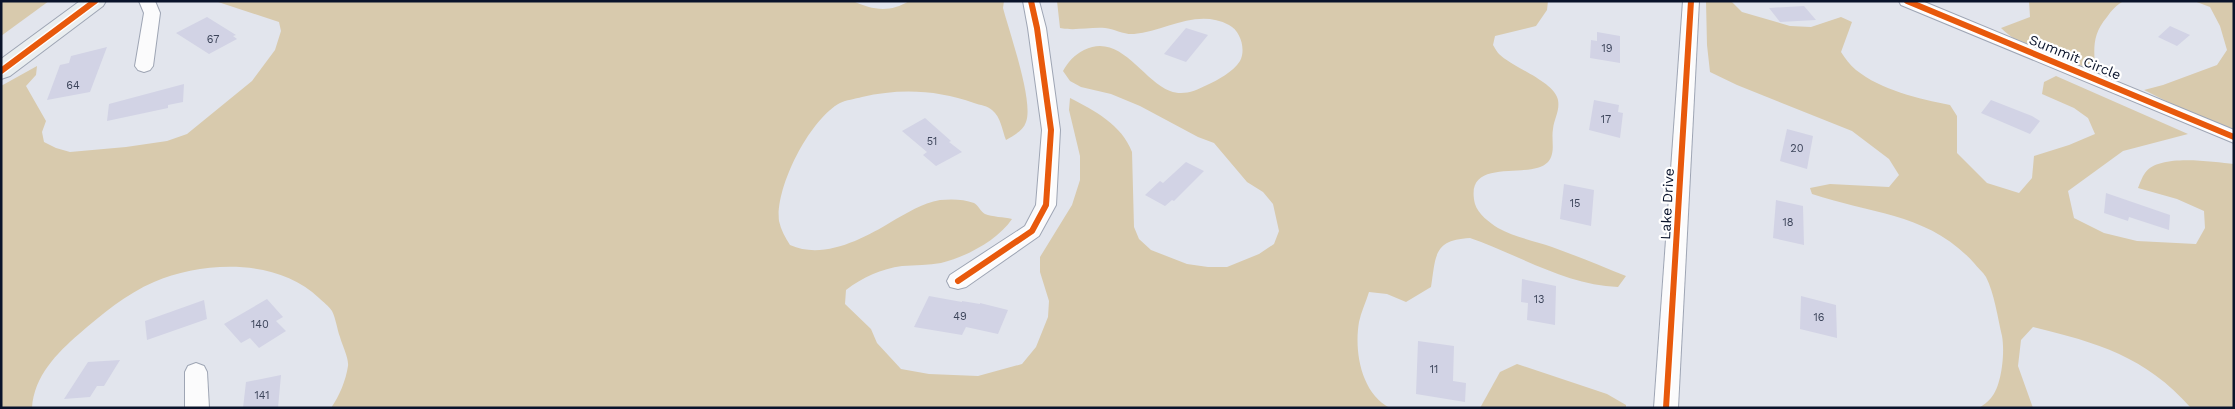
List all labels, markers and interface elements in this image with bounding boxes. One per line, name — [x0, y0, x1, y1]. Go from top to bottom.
street label: Summit Circle — [2027, 31, 2123, 83]
house number: 67 — [207, 33, 219, 46]
house number: 19 — [1601, 42, 1613, 55]
house number: 64 — [66, 79, 80, 92]
house number: 17 — [1601, 113, 1611, 126]
house number: 51 — [927, 135, 937, 148]
house number: 20 — [1790, 142, 1804, 155]
street label: Lake Drive — [1657, 168, 1677, 240]
house number: 15 — [1570, 197, 1580, 210]
house number: 18 — [1782, 216, 1794, 229]
house number: 13 — [1534, 293, 1544, 306]
house number: 49 — [953, 310, 967, 323]
house number: 16 — [1814, 311, 1825, 324]
house number: 140 — [251, 318, 269, 331]
house number: 11 — [1430, 363, 1438, 376]
house number: 141 — [254, 389, 270, 402]

